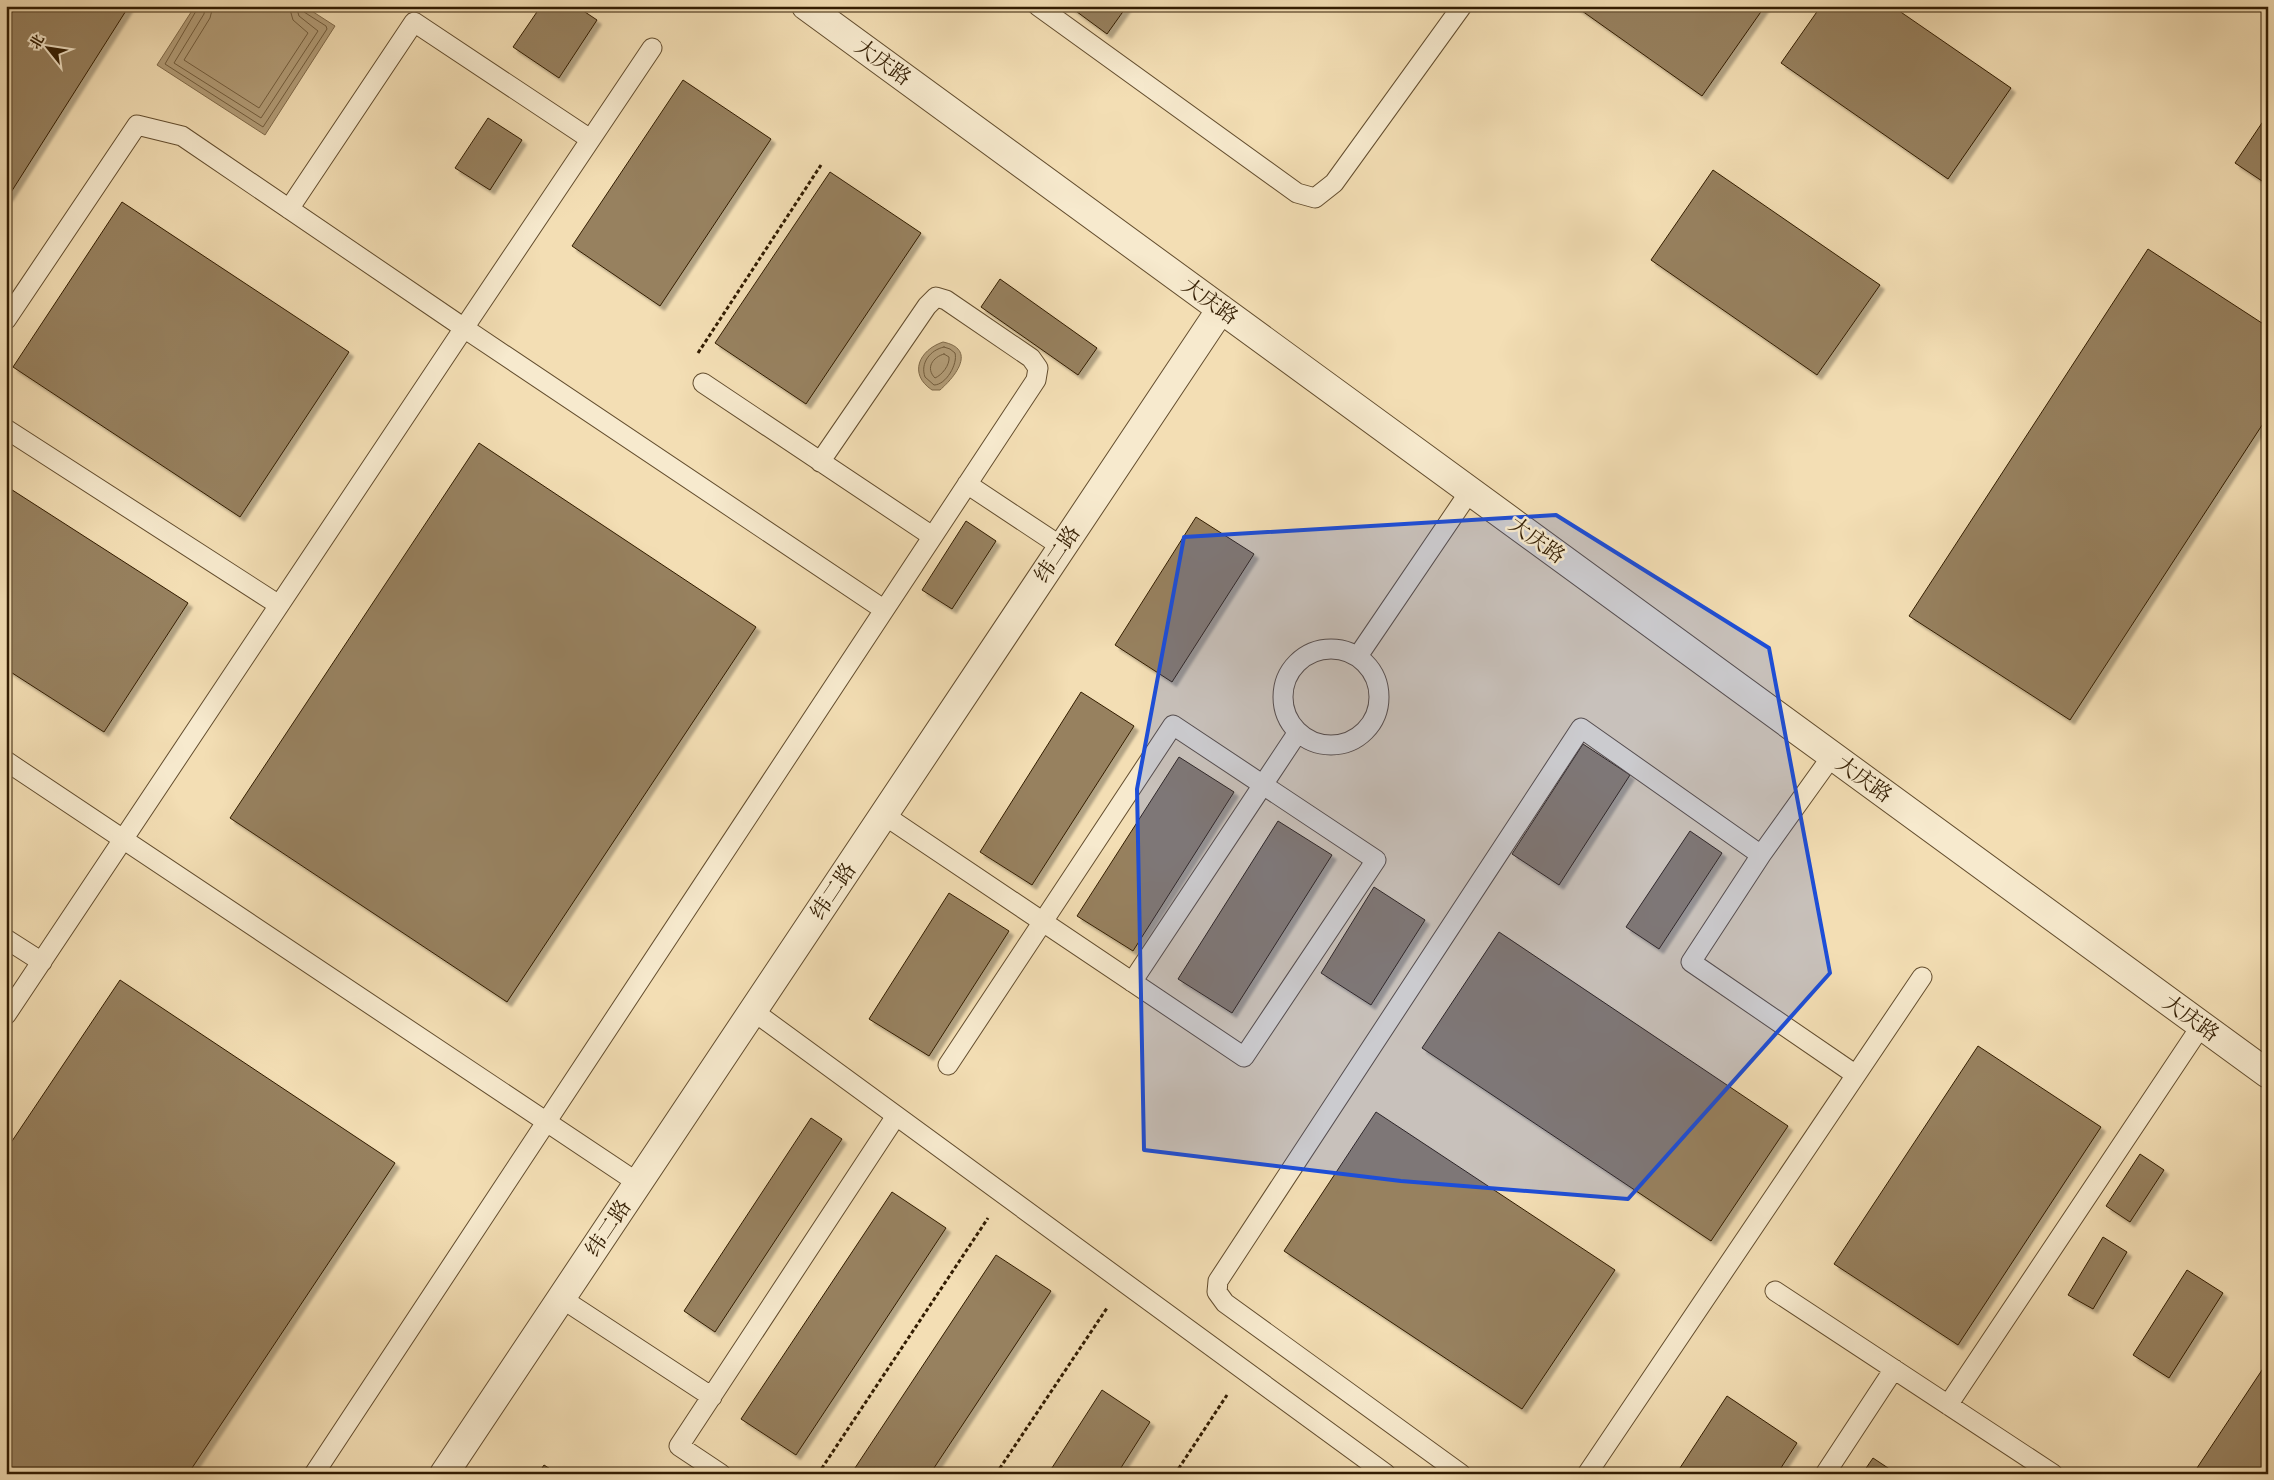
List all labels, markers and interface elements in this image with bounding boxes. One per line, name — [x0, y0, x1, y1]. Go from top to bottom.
north arrow — [22, 22, 72, 72]
text: 北 — [26, 31, 51, 54]
street label: 大庆路 — [848, 33, 916, 94]
street label: 大庆路 — [1175, 272, 1243, 333]
street label: 大庆路 — [1502, 511, 1570, 572]
street label: 纬二路 — [1029, 521, 1089, 590]
street label: 大庆路 — [1829, 750, 1897, 811]
street label: 纬二路 — [805, 858, 865, 927]
street label: 大庆路 — [2156, 989, 2224, 1050]
street label: 纬二路 — [580, 1195, 640, 1264]

